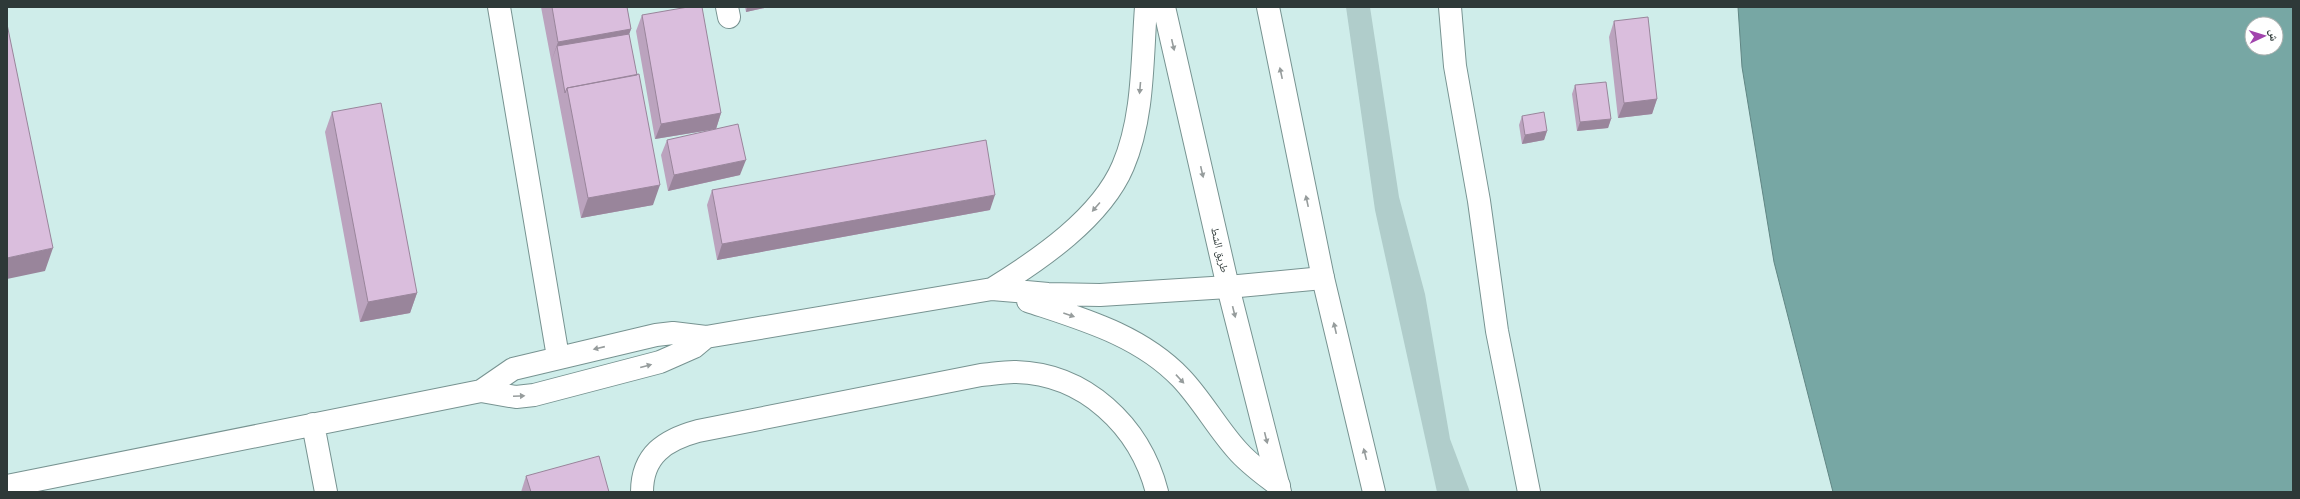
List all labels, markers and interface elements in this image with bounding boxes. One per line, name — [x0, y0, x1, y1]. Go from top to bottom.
north arrow — [2244, 16, 2284, 56]
text: ش — [2266, 29, 2282, 42]
one-way arrow — [1170, 39, 1176, 51]
one-way arrow — [1278, 67, 1284, 79]
one-way arrow — [1136, 82, 1143, 94]
one-way arrow — [1199, 166, 1205, 178]
one-way arrow — [1304, 194, 1310, 207]
one-way arrow — [1091, 202, 1100, 213]
street label: طريق الشط — [1207, 226, 1233, 274]
one-way arrow — [1232, 306, 1238, 318]
one-way arrow — [1064, 312, 1076, 318]
one-way arrow — [1332, 321, 1338, 334]
one-way arrow — [593, 346, 605, 352]
one-way arrow — [640, 363, 652, 369]
one-way arrow — [1176, 374, 1185, 384]
one-way arrow — [513, 393, 526, 399]
one-way arrow — [1264, 432, 1270, 444]
one-way arrow — [1362, 448, 1368, 460]

